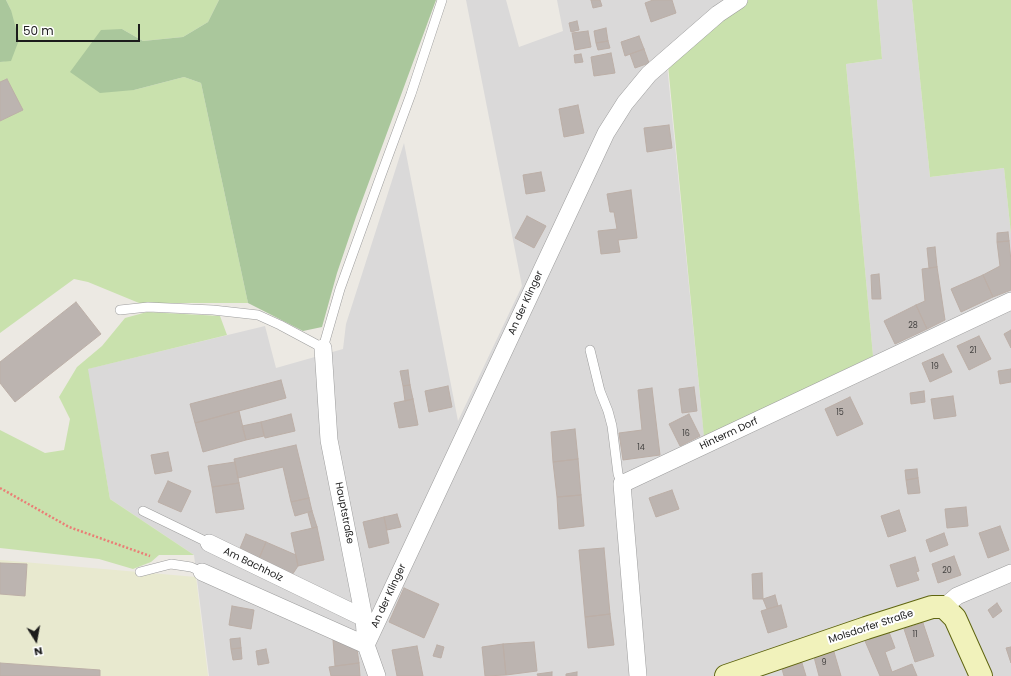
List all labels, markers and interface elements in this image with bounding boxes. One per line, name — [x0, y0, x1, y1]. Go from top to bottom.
scale bar — [18, 16, 142, 42]
text: 50 m — [23, 22, 54, 39]
street label: An der Klinger — [506, 269, 546, 337]
house number: 28 — [908, 321, 918, 331]
house number: 21 — [969, 346, 977, 356]
house number: 19 — [931, 362, 939, 372]
house number: 15 — [836, 408, 844, 418]
street label: Hinterm Dorf — [698, 415, 760, 453]
house number: 16 — [682, 429, 690, 439]
house number: 14 — [637, 443, 645, 453]
street label: Hauptstraße — [332, 481, 356, 545]
street label: Am Bachholz — [221, 545, 285, 585]
street label: An der Klinger — [369, 562, 409, 630]
house number: 20 — [942, 566, 952, 576]
street label: Molsdorfer Straße — [827, 608, 915, 646]
north arrow — [16, 620, 56, 660]
house number: 11 — [912, 630, 918, 640]
text: N — [33, 643, 44, 660]
house number: 9 — [821, 658, 827, 668]

